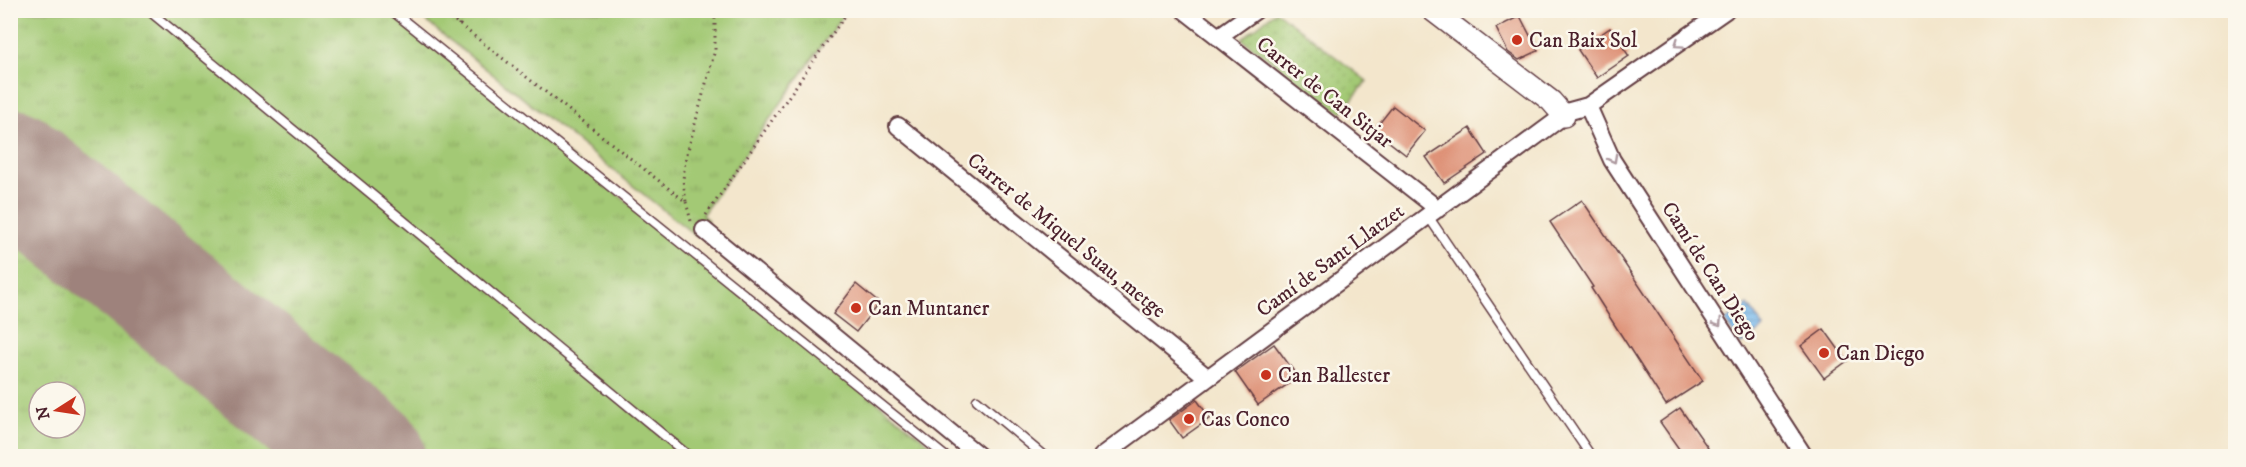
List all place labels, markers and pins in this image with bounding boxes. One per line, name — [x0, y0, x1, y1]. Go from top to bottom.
place label: Can Baix Sol — [1529, 28, 1638, 54]
marker: Can Baix Sol — [1510, 33, 1524, 47]
place label: Can Muntaner — [868, 296, 989, 322]
marker: Can Muntaner — [849, 301, 863, 315]
place label: Can Diego — [1836, 341, 1925, 367]
marker: Can Diego — [1817, 346, 1831, 360]
place label: Can Ballester — [1278, 363, 1390, 389]
marker: Can Ballester — [1259, 368, 1273, 382]
place label: Cas Conco — [1201, 407, 1290, 433]
marker: Cas Conco — [1182, 412, 1196, 426]

